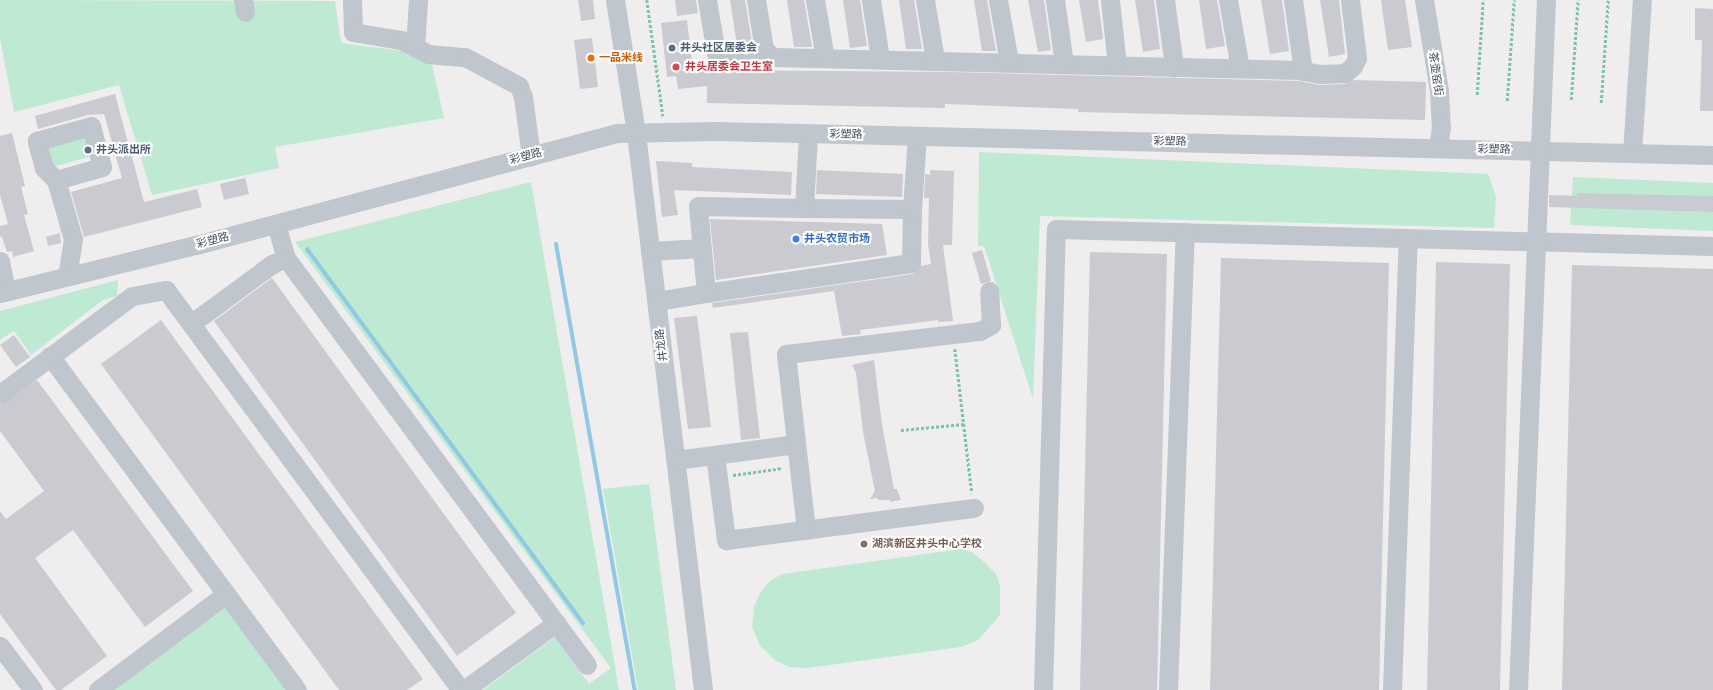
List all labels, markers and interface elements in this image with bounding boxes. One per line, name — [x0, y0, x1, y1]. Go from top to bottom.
place label: 井头社区居委会 — [680, 41, 757, 55]
marker: 井头社区居委会 — [667, 43, 677, 53]
place label: 一品米线 — [599, 51, 643, 65]
street label: 茶壶窑街 — [1425, 51, 1445, 97]
marker: 一品米线 — [586, 53, 596, 63]
place label: 井头居委会卫生室 — [685, 60, 773, 74]
marker: 井头居委会卫生室 — [670, 61, 682, 73]
street label: 彩塑路 — [829, 128, 863, 142]
street label: 彩塑路 — [1153, 135, 1187, 149]
place label: 井头派出所 — [96, 143, 151, 157]
street label: 彩塑路 — [1477, 143, 1511, 157]
marker: 井头派出所 — [83, 145, 93, 155]
street label: 彩塑路 — [508, 146, 544, 168]
street label: 彩塑路 — [195, 230, 231, 252]
place label: 井头农贸市场 — [804, 232, 870, 246]
marker: 井头农贸市场 — [791, 234, 801, 244]
street label: 井龙路 — [653, 328, 671, 362]
place label: 湖滨新区井头中心学校 — [872, 537, 982, 551]
marker: 湖滨新区井头中心学校 — [859, 539, 869, 549]

